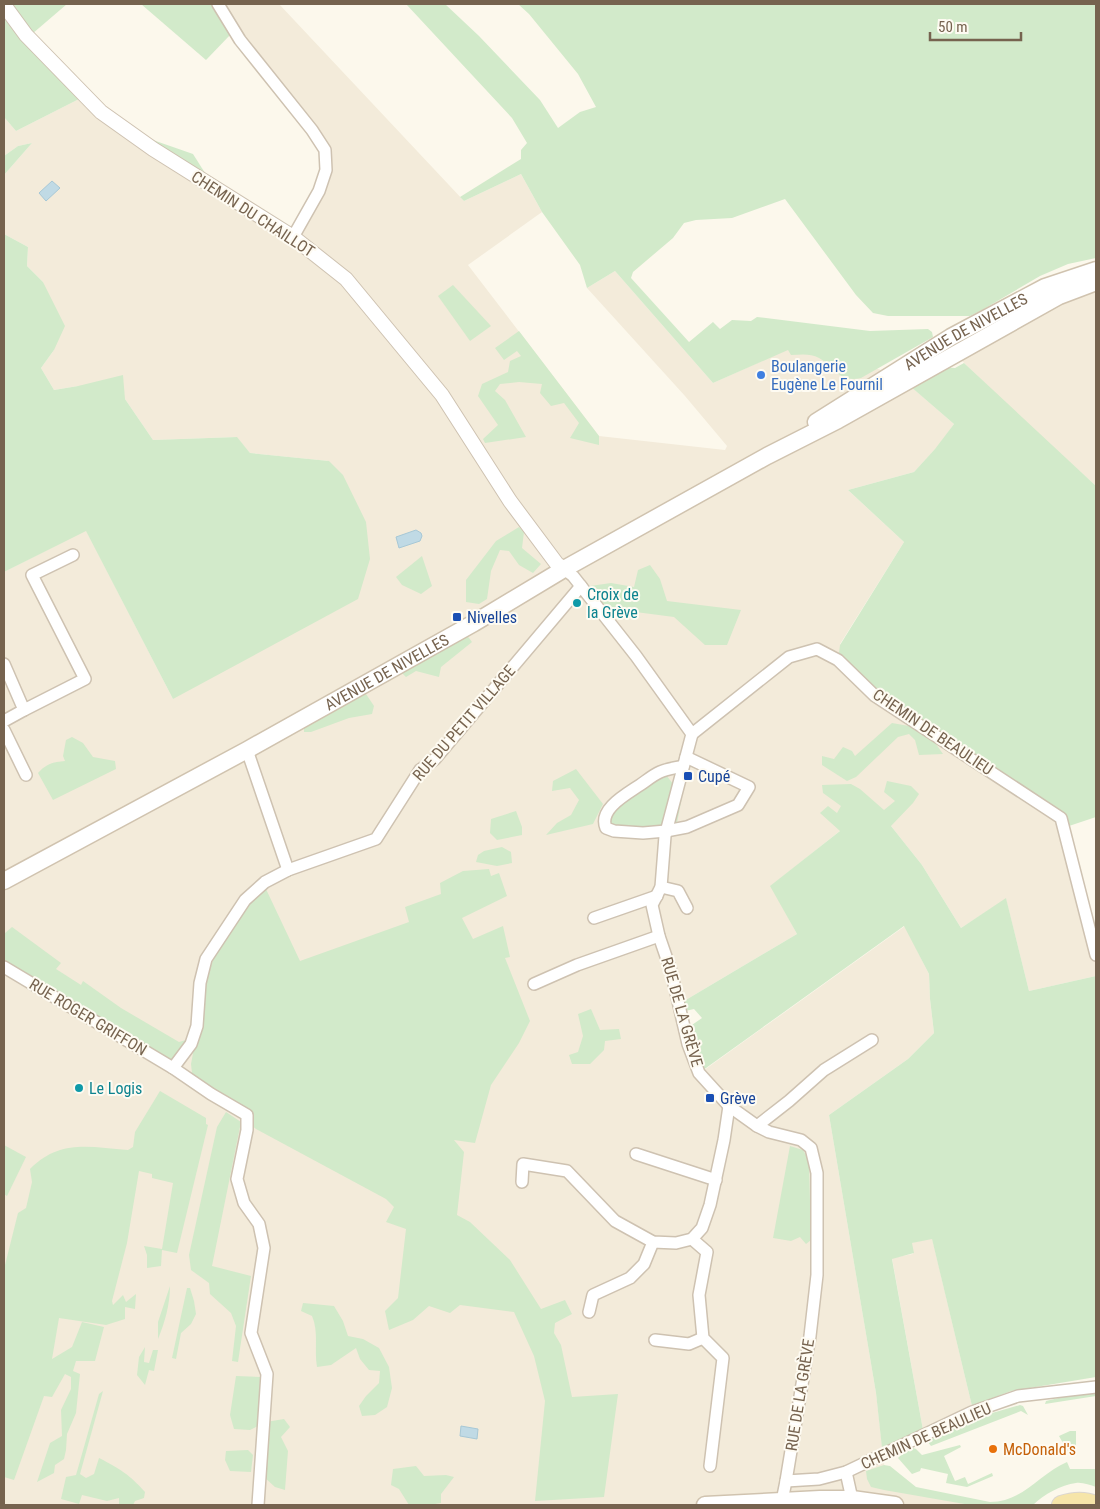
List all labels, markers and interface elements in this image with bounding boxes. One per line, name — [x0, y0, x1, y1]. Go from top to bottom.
scale bar — [930, 10, 1021, 42]
text: 50 m — [938, 18, 968, 36]
street label: CHEMIN DU CHAILLOT — [188, 167, 318, 261]
street label: AVENUE DE NIVELLES — [900, 289, 1031, 374]
place label: Boulangerie Eugène Le Fournil — [771, 357, 883, 394]
marker: Boulangerie Eugène Le Fournil — [755, 369, 767, 381]
place label: Croix de la Grève — [587, 585, 639, 622]
marker: Croix de la Grève — [571, 597, 583, 609]
place label: Nivelles — [467, 608, 517, 627]
marker: Nivelles — [451, 611, 463, 623]
street label: AVENUE DE NIVELLES — [321, 630, 452, 714]
street label: RUE DU PETIT VILLAGE — [409, 661, 519, 785]
street label: CHEMIN DE BEAULIEU — [869, 685, 997, 779]
place label: Cupé — [698, 767, 730, 786]
marker: Cupé — [682, 770, 694, 782]
street label: RUE DE LA GRÈVE — [657, 955, 707, 1069]
street label: RUE ROGER GRIFFON — [26, 974, 150, 1060]
place label: Le Logis — [89, 1079, 142, 1098]
marker: Le Logis — [73, 1082, 85, 1094]
place label: Grève — [720, 1089, 756, 1108]
marker: Grève — [704, 1092, 716, 1104]
street label: RUE DE LA GRÈVE — [782, 1338, 818, 1452]
street label: CHEMIN DE BEAULIEU — [858, 1399, 994, 1473]
place label: McDonald's — [1003, 1440, 1076, 1459]
marker: McDonald's — [987, 1443, 999, 1455]

